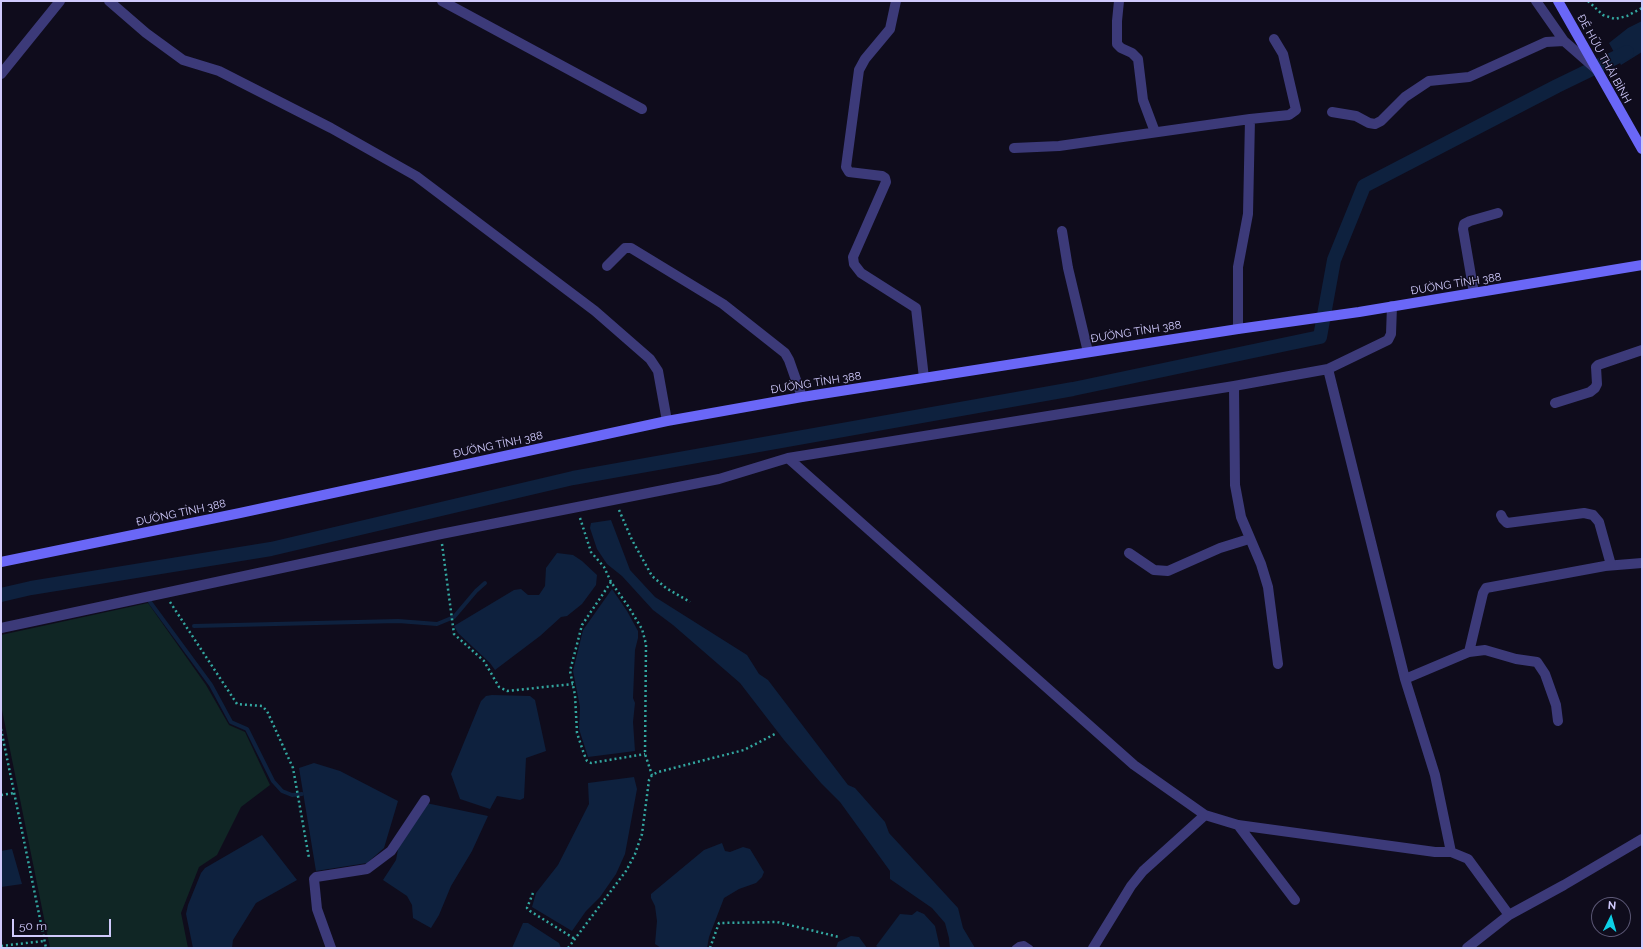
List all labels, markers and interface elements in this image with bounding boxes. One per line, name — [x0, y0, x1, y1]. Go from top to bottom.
street label: ĐÊ HỮU THÁI BÌNH — [1574, 12, 1634, 106]
street label: ĐƯỜNG TỈNH 388 — [1410, 270, 1502, 298]
street label: ĐƯỜNG TỈNH 388 — [1090, 318, 1182, 346]
street label: ĐƯỜNG TỈNH 388 — [770, 369, 862, 397]
street label: ĐƯỜNG TỈNH 388 — [452, 429, 544, 461]
street label: ĐƯỜNG TỈNH 388 — [135, 497, 227, 529]
north arrow — [1591, 897, 1631, 937]
text: N — [1607, 899, 1617, 912]
scale bar — [14, 911, 113, 937]
text: 50 m — [19, 919, 47, 933]

